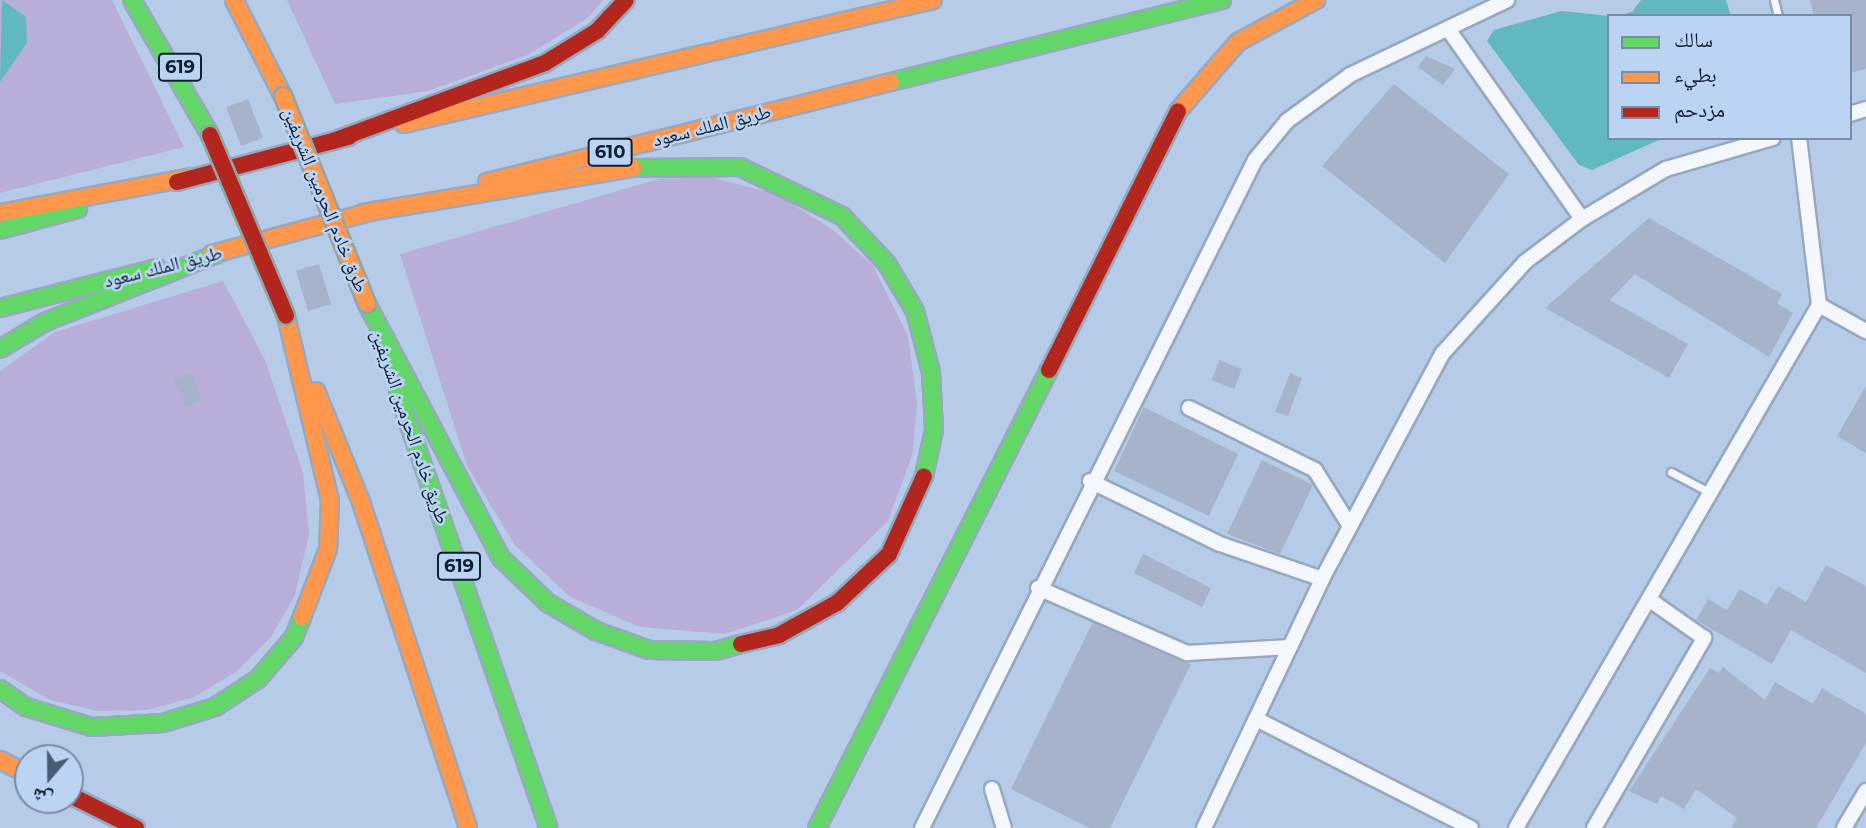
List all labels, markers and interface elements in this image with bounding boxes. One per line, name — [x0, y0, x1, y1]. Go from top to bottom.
legend — [1607, 14, 1852, 140]
text: سالك — [1674, 27, 1713, 52]
road number: 619 — [157, 52, 203, 82]
text: بطيء — [1674, 62, 1717, 87]
text: مزدحم — [1674, 97, 1725, 122]
street label: طريق الملك سعود — [651, 100, 773, 152]
street label: طرق خادم الحرمين الشريفين — [277, 104, 373, 296]
road number: 610 — [587, 138, 633, 167]
street label: طريق الملك سعود — [102, 241, 224, 293]
street label: طريق خادم الحرمين الشريفين — [366, 327, 454, 527]
road number: 619 — [436, 552, 482, 580]
north arrow — [14, 744, 84, 814]
text: ش — [29, 783, 56, 812]

